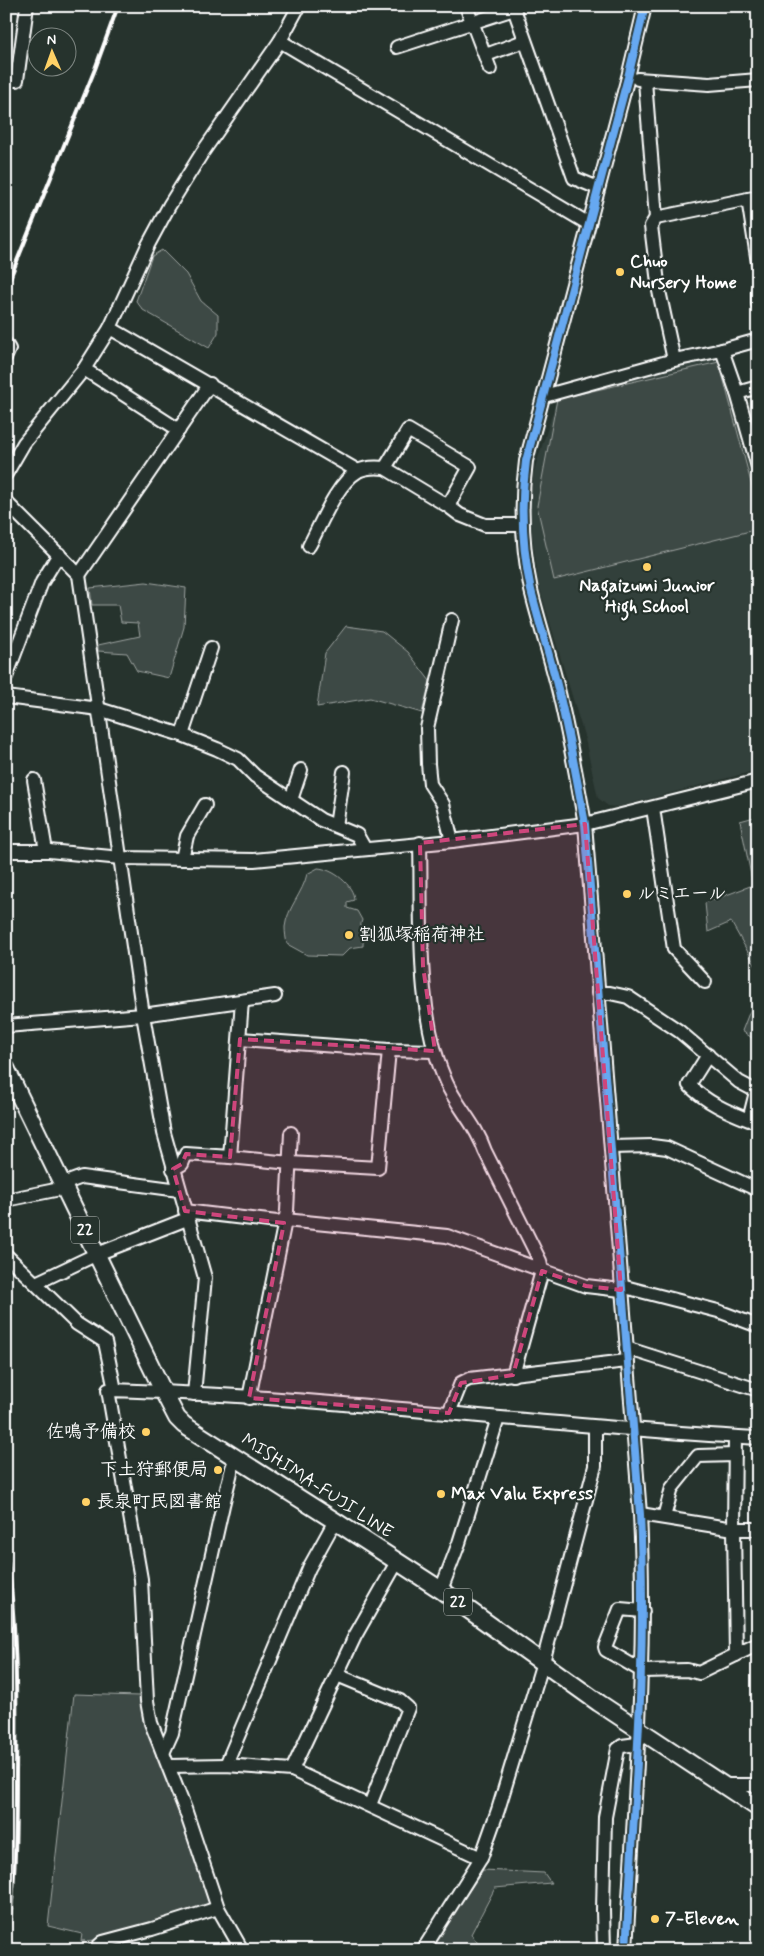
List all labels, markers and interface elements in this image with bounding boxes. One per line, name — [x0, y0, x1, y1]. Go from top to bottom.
north arrow — [28, 28, 78, 78]
text: N — [47, 31, 57, 49]
place label: Chuo Nursery Home — [630, 250, 737, 295]
marker: Chuo Nursery Home — [614, 266, 626, 278]
marker: Nagaizumi Junior High School — [641, 561, 653, 573]
place label: Nagaizumi Junior High School — [579, 574, 715, 621]
place label: ルミエール — [637, 882, 726, 906]
marker: ルミエール — [621, 888, 633, 900]
place label: 割狐塚稲荷神社 — [359, 923, 485, 947]
marker: 割狐塚稲荷神社 — [343, 929, 355, 941]
road number: 22 — [71, 1216, 99, 1244]
place label: 佐鳴予備校 — [46, 1420, 136, 1444]
marker: 佐鳴予備校 — [140, 1426, 152, 1438]
street label: MISHIMA-FUJI LINE — [237, 1428, 397, 1544]
place label: 下土狩郵便局 — [100, 1458, 208, 1482]
marker: 下土狩郵便局 — [212, 1464, 224, 1476]
place label: Max Valu Express — [451, 1482, 593, 1506]
marker: Max Valu Express — [435, 1488, 447, 1500]
place label: 長泉町民図書館 — [96, 1490, 222, 1514]
marker: 長泉町民図書館 — [80, 1496, 92, 1508]
road number: 22 — [444, 1588, 472, 1615]
place label: 7-Eleven — [665, 1907, 740, 1931]
marker: 7-Eleven — [649, 1913, 661, 1925]

